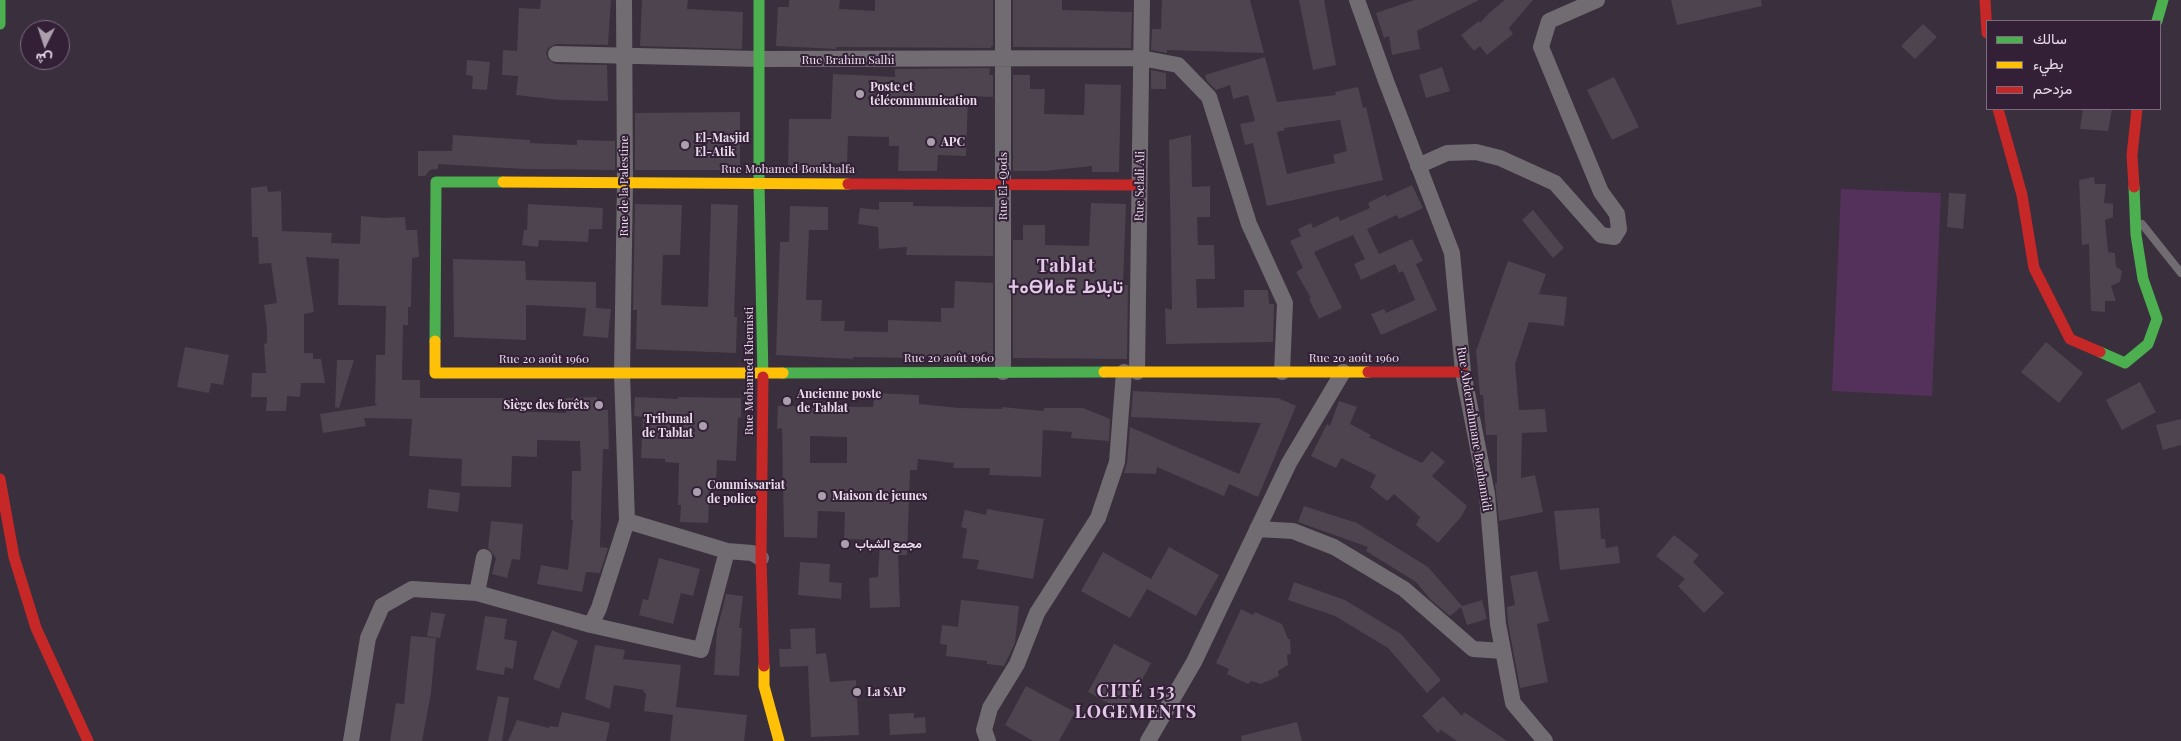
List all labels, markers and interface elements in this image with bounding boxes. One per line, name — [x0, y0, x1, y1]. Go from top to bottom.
north arrow — [20, 20, 70, 70]
legend — [1986, 20, 2161, 110]
text: سالك — [2033, 28, 2067, 48]
text: ش — [35, 49, 53, 70]
street label: Rue Brahim Salhi — [801, 53, 895, 67]
text: بطيء — [2033, 53, 2063, 73]
text: مزدحم — [2033, 78, 2072, 98]
place label: Poste et télécommunication — [870, 80, 977, 108]
marker: Poste et télécommunication — [854, 88, 866, 100]
place label: El-Masjid El-Atik — [695, 131, 749, 159]
place label: APC — [941, 135, 965, 149]
street label: Rue de la Palestine — [617, 136, 631, 236]
marker: APC — [925, 136, 937, 148]
marker: El-Masjid El-Atik — [679, 139, 691, 151]
street label: Rue Selali Ali — [1132, 151, 1148, 221]
street label: Rue El-Qods — [996, 152, 1010, 220]
street label: Rue Mohamed Boukhalfa — [721, 162, 855, 176]
district label: Tablat ⵜⴰⴱⵍⴰⵟ تابلاط — [1012, 255, 1120, 298]
street label: Rue Mohamed Khemisti — [742, 307, 756, 435]
street label: Rue Abderrahmane Bouhamidi — [1454, 346, 1494, 512]
street label: Rue 20 août 1960 — [904, 351, 994, 365]
street label: Rue 20 août 1960 — [1309, 351, 1399, 365]
street label: Rue 20 août 1960 — [499, 352, 589, 366]
place label: Ancienne poste de Tablat — [797, 387, 881, 415]
marker: Ancienne poste de Tablat — [781, 395, 793, 407]
place label: Siège des forêts — [503, 398, 589, 412]
marker: Siège des forêts — [593, 399, 605, 411]
place label: Tribunal de Tablat — [642, 412, 693, 440]
marker: Tribunal de Tablat — [697, 420, 709, 432]
place label: Commissariat de police — [707, 478, 785, 506]
marker: Commissariat de police — [691, 486, 703, 498]
place label: Maison de jeunes — [832, 489, 927, 503]
marker: Maison de jeunes — [816, 490, 828, 502]
place label: مجمع الشباب — [855, 537, 922, 551]
marker: مجمع الشباب — [839, 538, 851, 550]
district label: CITÉ 153 LOGEMENTS — [1074, 680, 1198, 722]
place label: La SAP — [867, 685, 906, 699]
marker: La SAP — [851, 686, 863, 698]

